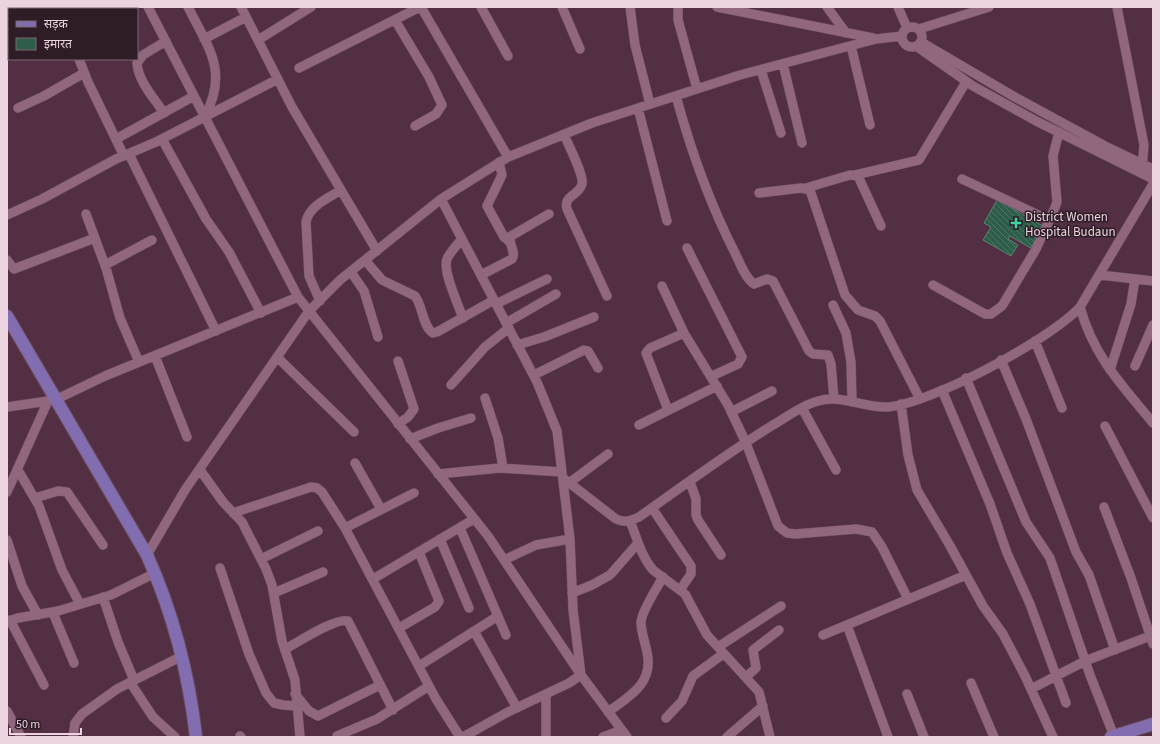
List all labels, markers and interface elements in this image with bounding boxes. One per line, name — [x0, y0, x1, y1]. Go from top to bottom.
legend — [8, 8, 138, 60]
text: सड़क — [44, 16, 69, 33]
text: इमारत — [44, 36, 73, 53]
place label: District Women Hospital Budaun — [1025, 208, 1116, 241]
marker: District Women Hospital Budaun — [1010, 217, 1022, 229]
scale bar — [10, 710, 81, 736]
text: 50 m — [16, 716, 40, 733]

